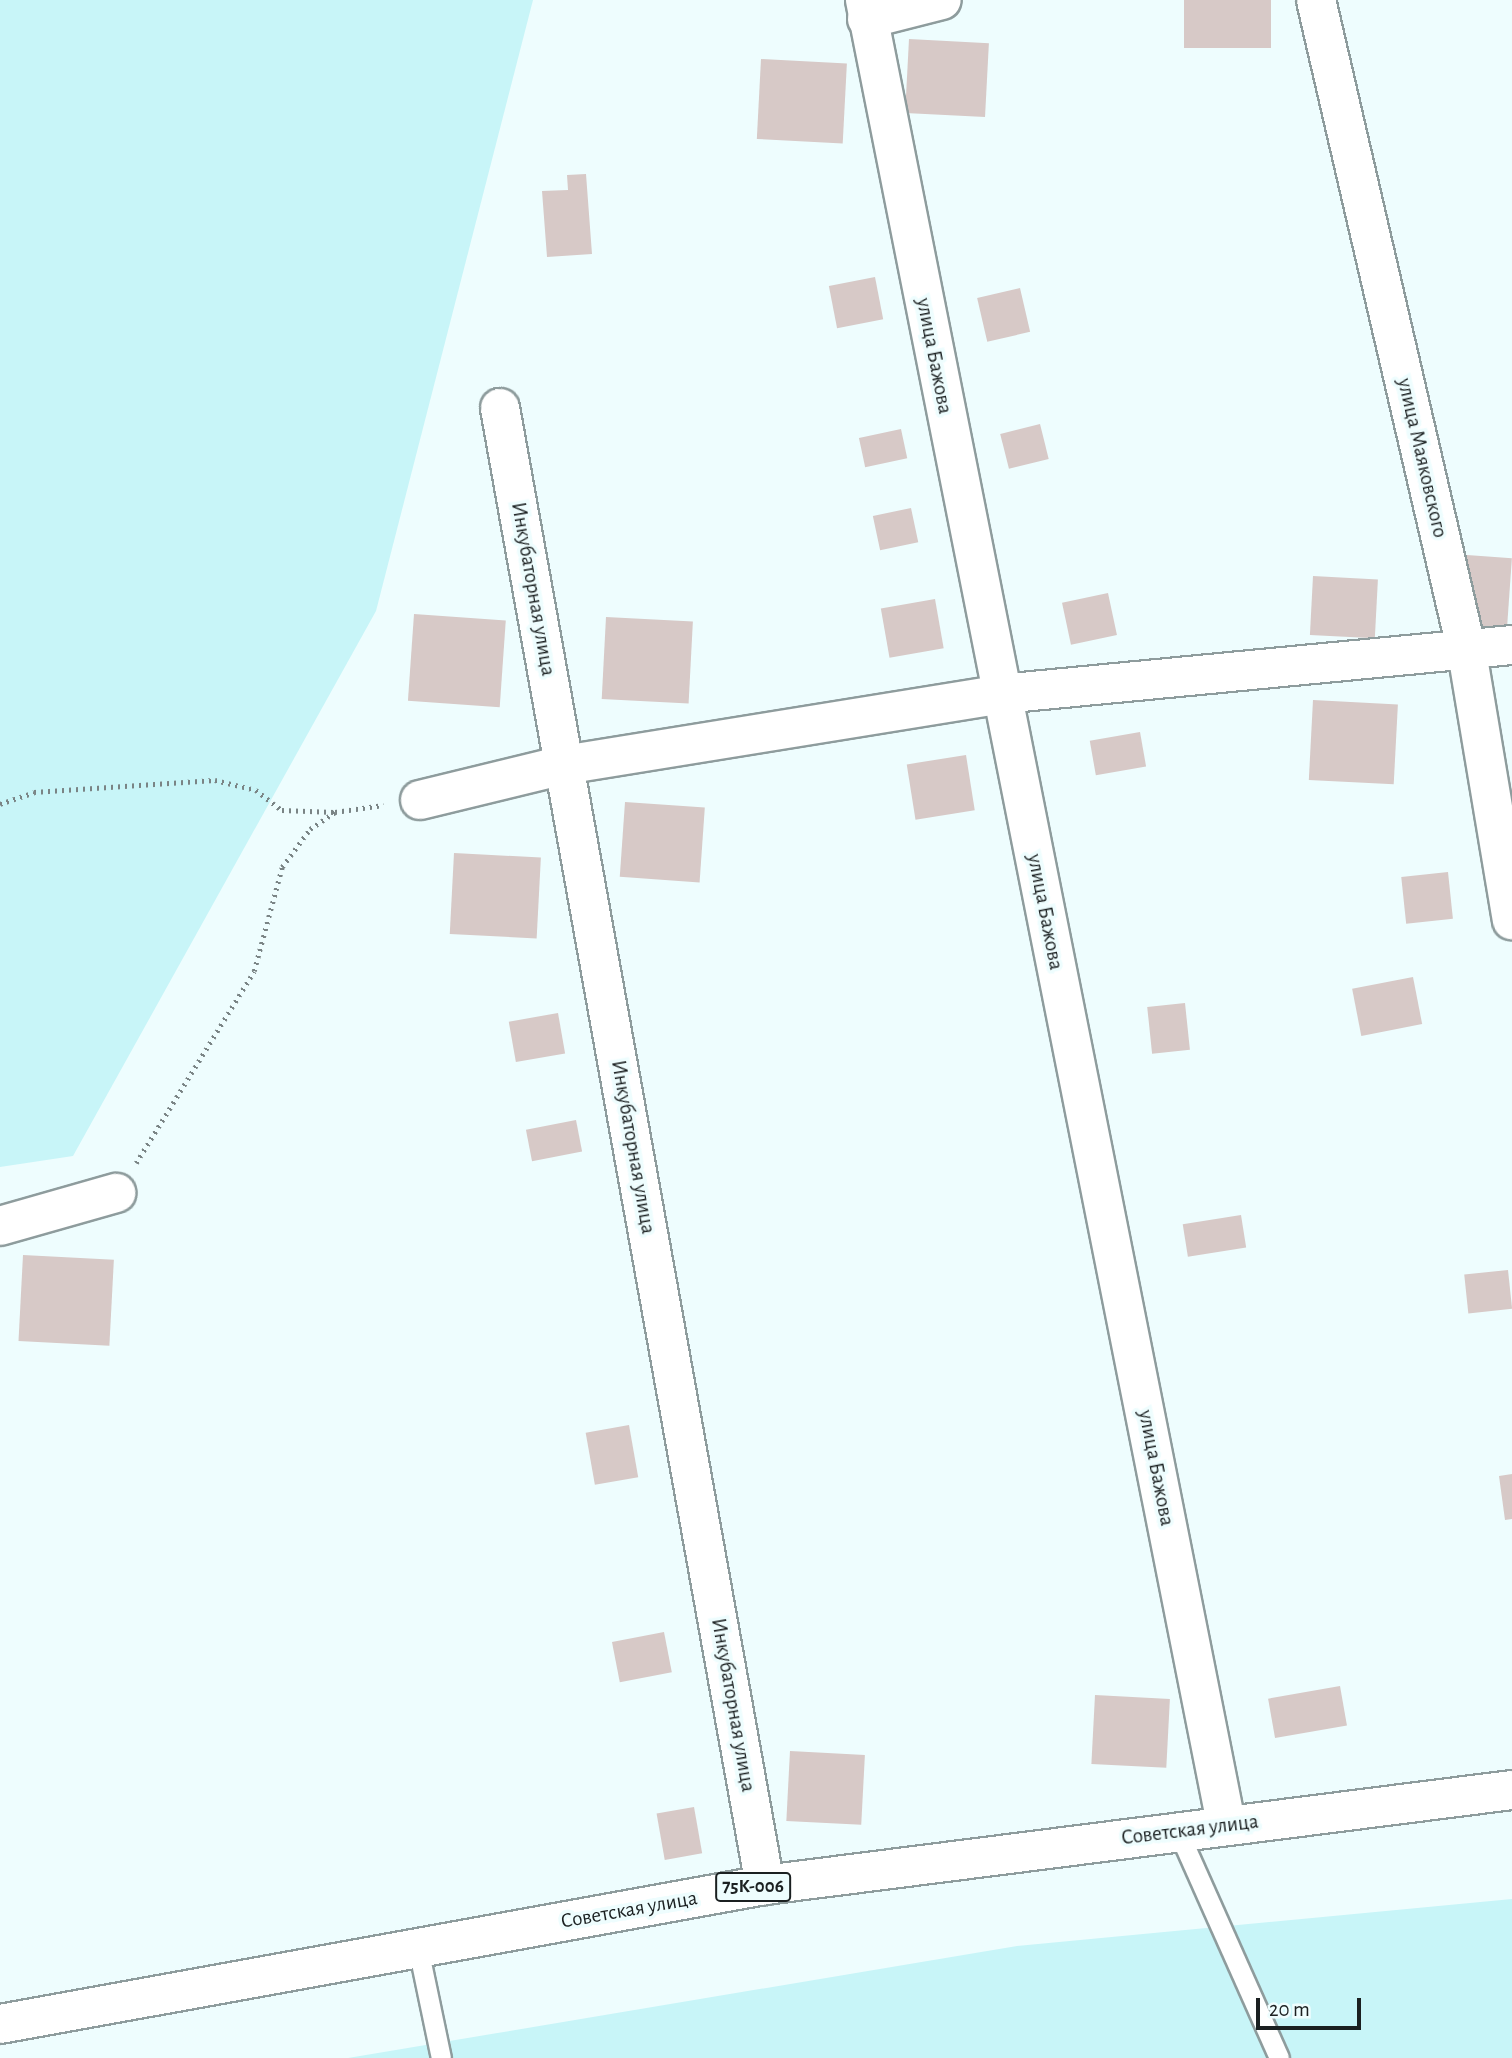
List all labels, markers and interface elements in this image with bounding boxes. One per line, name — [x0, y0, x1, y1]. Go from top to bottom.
street label: улица Бажова — [910, 296, 958, 416]
street label: улица Маяковского — [1391, 376, 1453, 540]
street label: Инкубаторная улица — [505, 500, 561, 678]
street label: улица Бажова — [1021, 852, 1069, 972]
street label: Инкубаторная улица — [605, 1058, 661, 1236]
street label: улица Бажова — [1132, 1408, 1180, 1528]
street label: Инкубаторная улица — [705, 1616, 761, 1794]
street label: Советская улица — [1120, 1809, 1260, 1851]
road number: 75К-006 — [714, 1871, 792, 1902]
street label: Советская улица — [559, 1886, 699, 1934]
scale bar — [1260, 1984, 1365, 2028]
text: 20 m — [1269, 1999, 1310, 2020]

